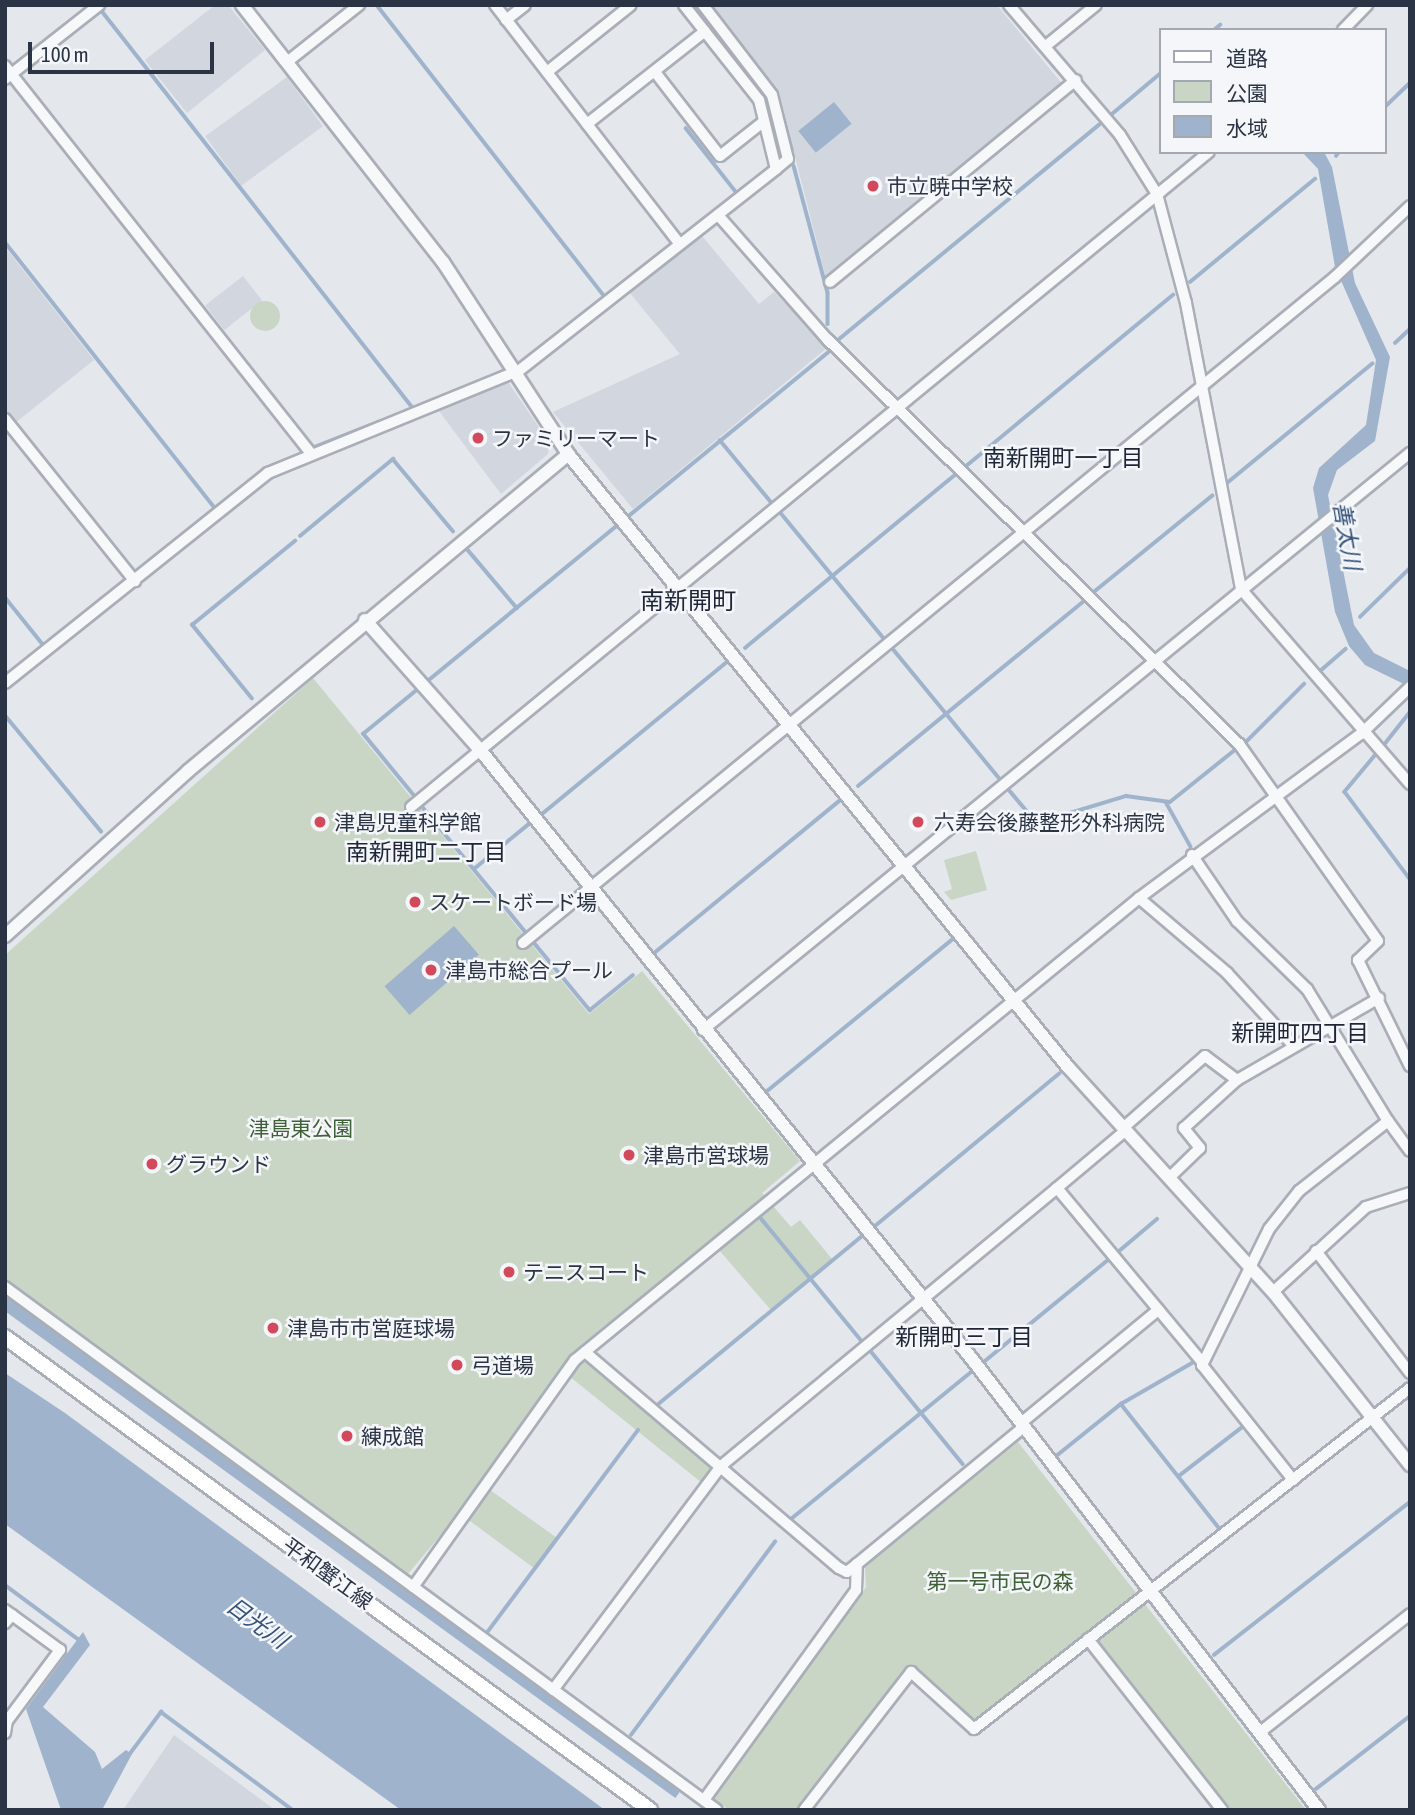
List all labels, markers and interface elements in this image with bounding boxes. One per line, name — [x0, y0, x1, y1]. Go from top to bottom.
scale bar — [32, 28, 217, 72]
legend — [1160, 28, 1387, 154]
text: 100 m — [41, 42, 89, 66]
text: 道路 — [1226, 46, 1268, 70]
text: 公園 — [1226, 81, 1268, 105]
text: 水域 — [1226, 116, 1268, 140]
place label: 市立暁中学校 — [887, 173, 1013, 199]
marker: 市立暁中学校 — [865, 178, 881, 194]
place label: ファミリーマート — [492, 425, 660, 451]
marker: ファミリーマート — [470, 430, 486, 446]
district label: 南新開町一丁目 — [983, 444, 1143, 472]
water label: 善太川 — [1327, 500, 1367, 572]
district label: 南新開町 — [640, 587, 736, 615]
place label: 津島児童科学館 — [334, 809, 481, 835]
place label: 六寿会後藤整形外科病院 — [934, 809, 1165, 835]
marker: 六寿会後藤整形外科病院 — [908, 812, 928, 832]
marker: 津島児童科学館 — [312, 814, 328, 830]
district label: 南新開町二丁目 — [346, 838, 506, 866]
place label: スケートボード場 — [429, 889, 597, 915]
marker: スケートボード場 — [407, 894, 423, 910]
place label: 津島市総合プール — [445, 957, 613, 983]
marker: 津島市総合プール — [423, 962, 439, 978]
district label: 新開町四丁目 — [1231, 1019, 1369, 1047]
park label: 津島東公園 — [249, 1115, 353, 1141]
place label: 津島市営球場 — [643, 1142, 769, 1168]
marker: 津島市営球場 — [621, 1147, 637, 1163]
place label: グラウンド — [166, 1151, 271, 1177]
marker: グラウンド — [144, 1156, 160, 1172]
place label: テニスコート — [523, 1259, 649, 1285]
marker: テニスコート — [501, 1264, 517, 1280]
place label: 津島市市営庭球場 — [287, 1315, 455, 1341]
marker: 津島市市営庭球場 — [265, 1320, 281, 1336]
district label: 新開町三丁目 — [895, 1323, 1033, 1351]
place label: 弓道場 — [471, 1352, 534, 1378]
marker: 弓道場 — [449, 1357, 465, 1373]
place label: 練成館 — [361, 1423, 424, 1449]
marker: 練成館 — [339, 1428, 355, 1444]
street label: 平和蟹江線 — [278, 1532, 378, 1614]
park label: 第一号市民の森 — [927, 1568, 1073, 1594]
water label: 日光川 — [221, 1592, 293, 1654]

